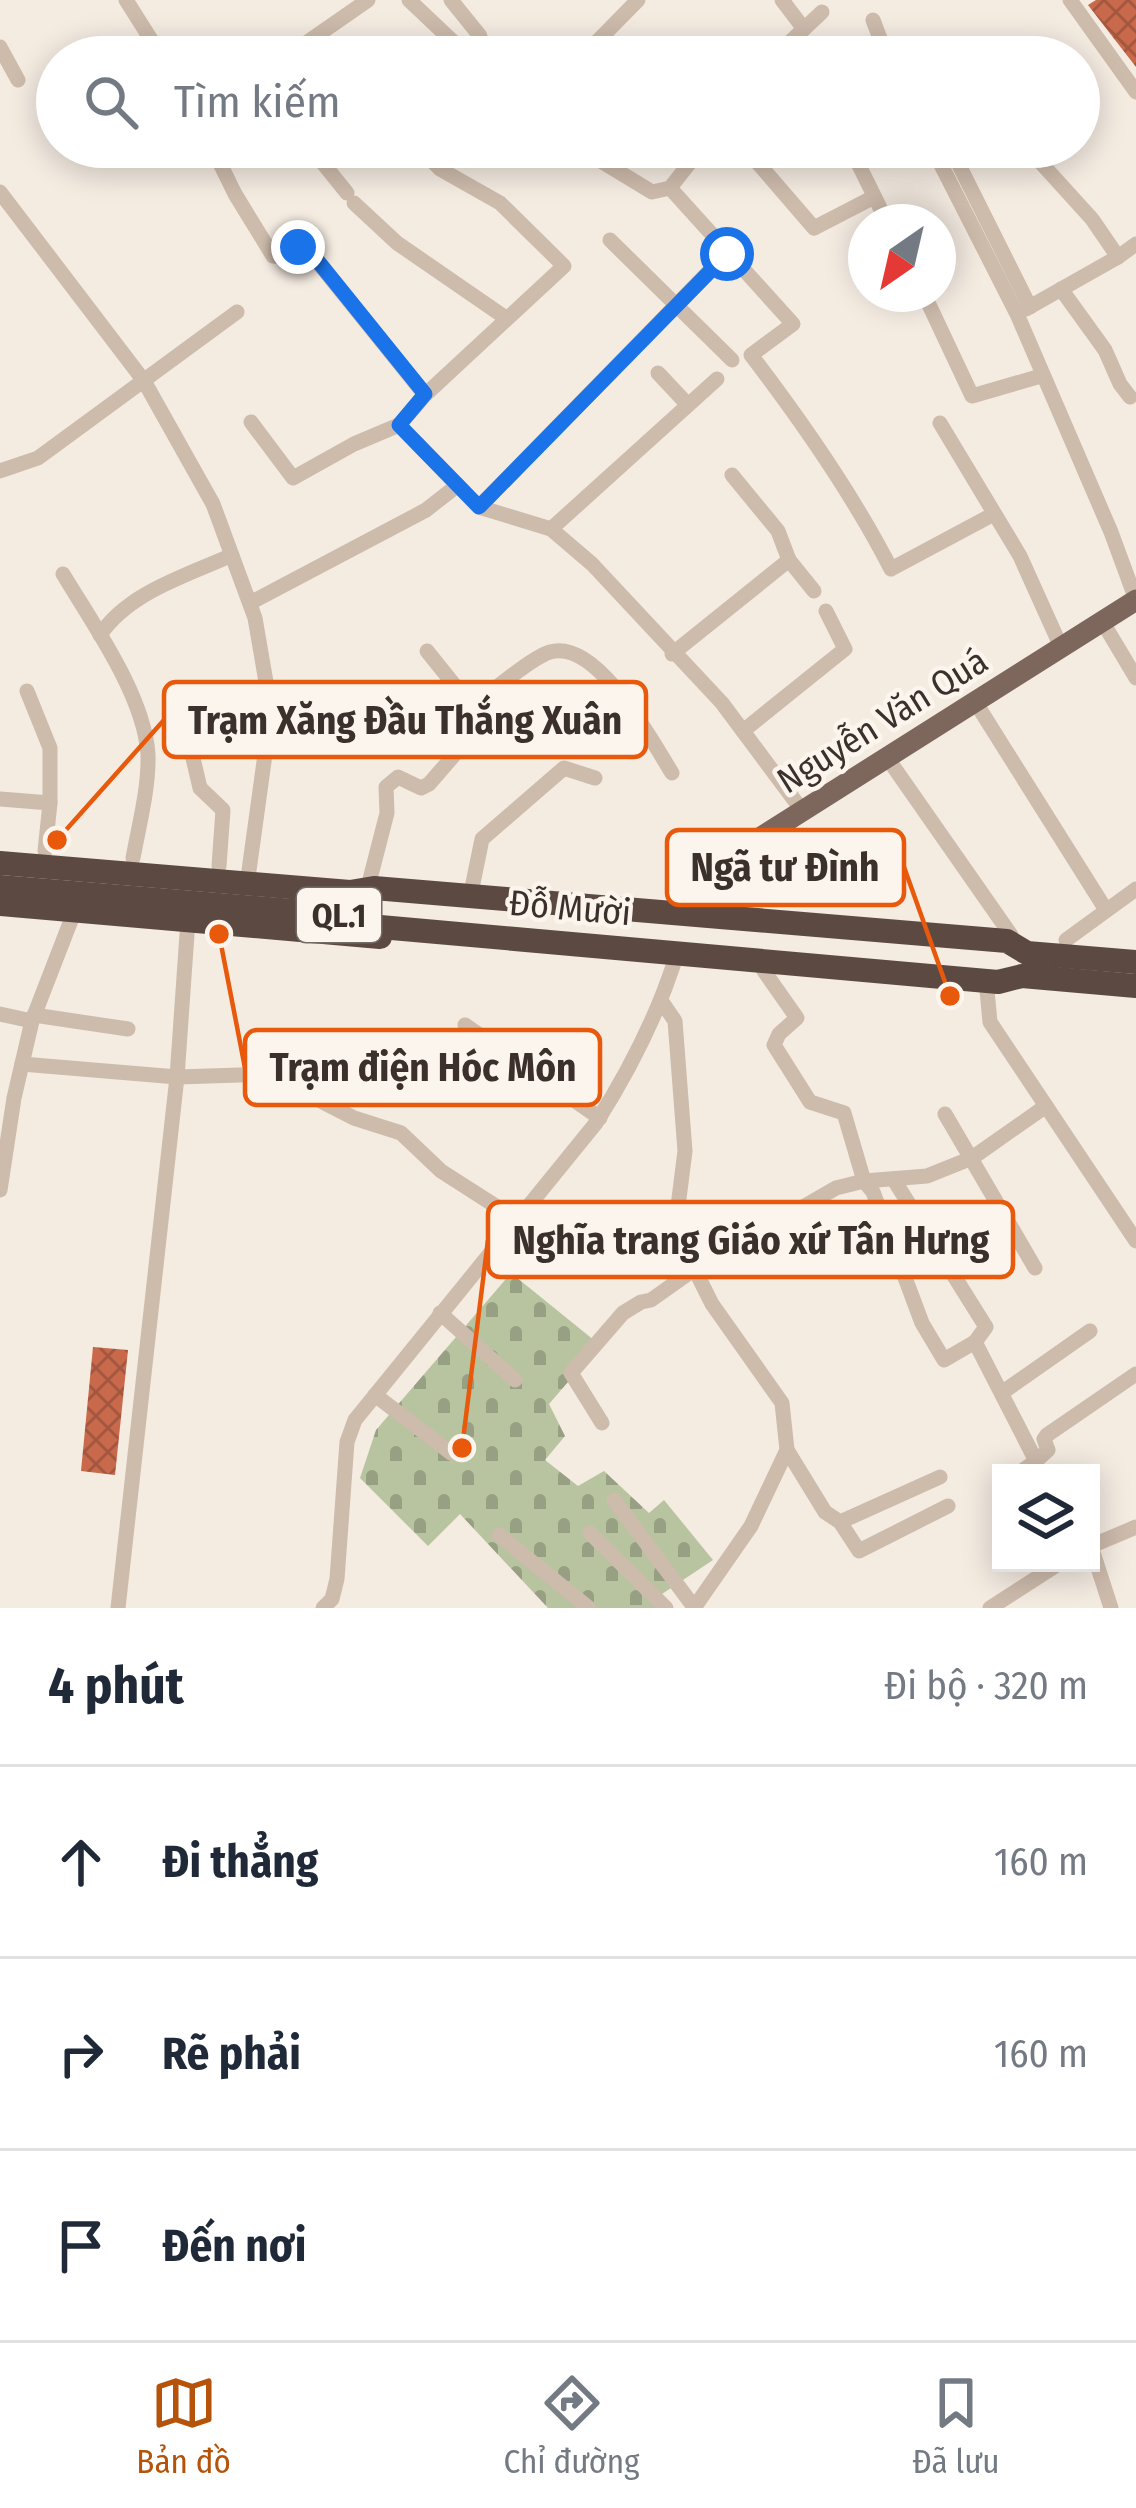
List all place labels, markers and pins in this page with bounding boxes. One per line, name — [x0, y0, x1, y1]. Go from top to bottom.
callout: Trạm Xăng Đầu Thắng Xuân — [164, 682, 646, 757]
callout: Ngã tư Đình — [667, 830, 904, 905]
callout: Trạm điện Hóc Môn — [245, 1030, 600, 1105]
callout: Nghĩa trang Giáo xứ Tân Hưng — [488, 1202, 1013, 1277]

